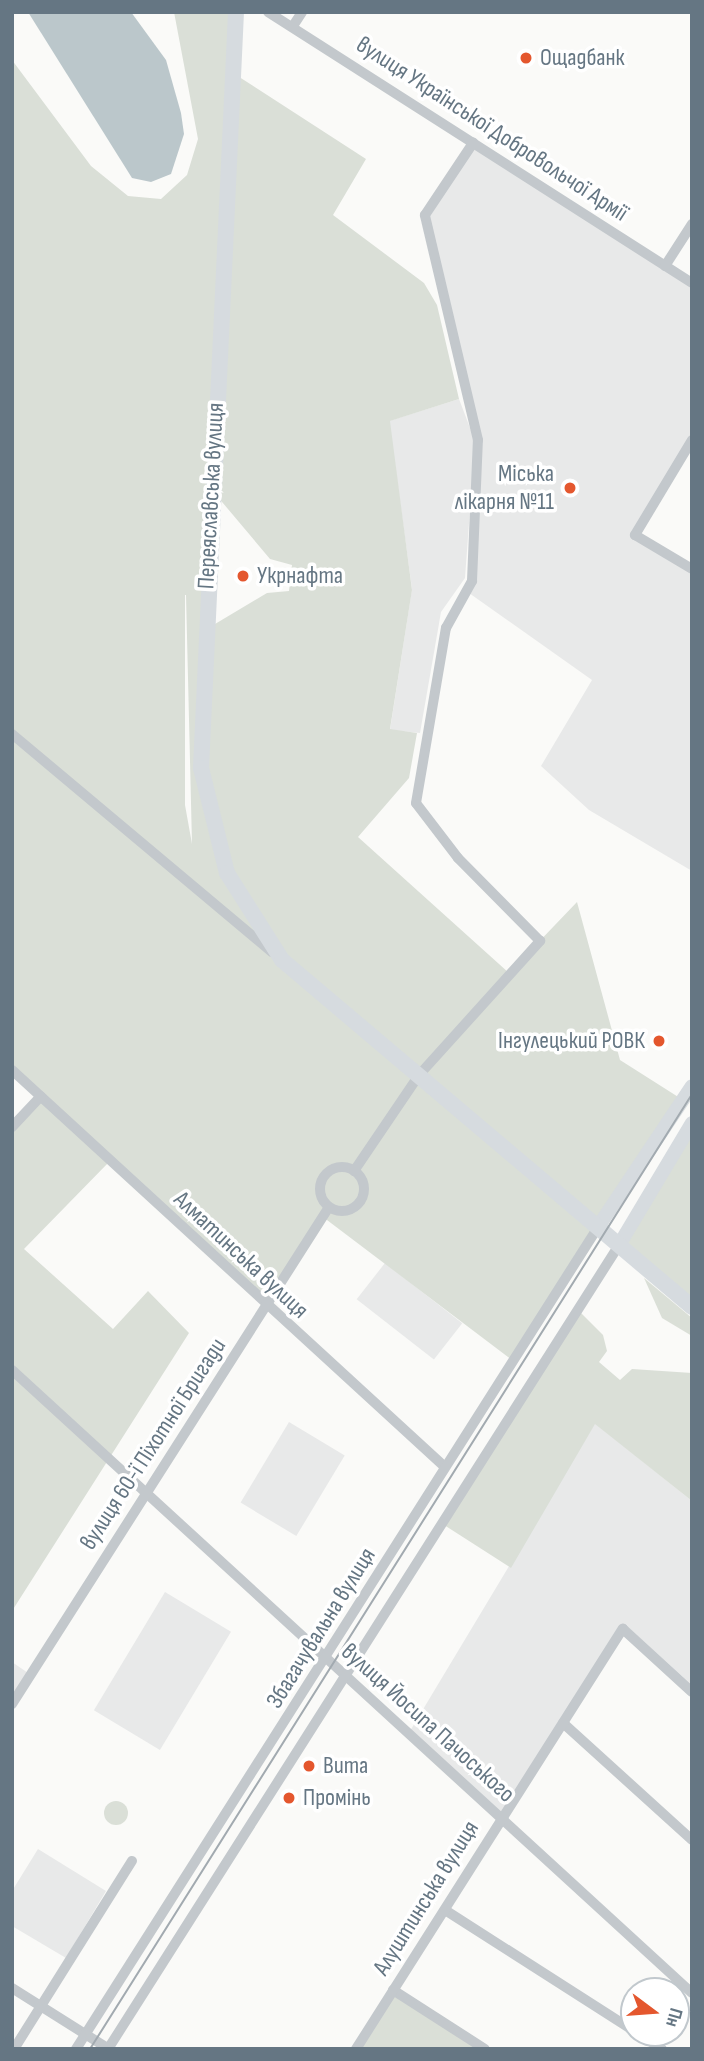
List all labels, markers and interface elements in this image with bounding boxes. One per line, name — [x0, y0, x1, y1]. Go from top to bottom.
street label: вулиця Української Добровольчої Армії — [351, 30, 633, 228]
place label: Ощадбанк — [540, 44, 625, 72]
marker: Ощадбанк — [518, 50, 534, 66]
street label: Переяславська вулиця — [192, 402, 230, 590]
place label: Міська лікарня №11 — [455, 460, 554, 516]
marker: Міська лікарня №11 — [560, 478, 580, 498]
place label: Укрнафта — [257, 562, 343, 590]
marker: Укрнафта — [235, 568, 251, 584]
place label: Інгулецький РОВК — [498, 1027, 645, 1055]
marker: Інгулецький РОВК — [651, 1033, 667, 1049]
street label: Алматинська вулиця — [168, 1185, 314, 1325]
street label: вулиця 60-ї Піхотної Бригади — [74, 1333, 232, 1555]
street label: Збагачувальна вулиця — [260, 1542, 382, 1714]
street label: вулиця Йосипа Пачоського — [335, 1637, 521, 1809]
place label: Вита — [323, 1752, 368, 1780]
marker: Вита — [301, 1758, 317, 1774]
place label: Промінь — [303, 1784, 371, 1812]
marker: Промінь — [281, 1790, 297, 1806]
street label: Алуштинська вулиця — [367, 1815, 485, 1981]
north arrow — [620, 1977, 690, 2047]
text: Пн — [660, 2005, 687, 2029]

